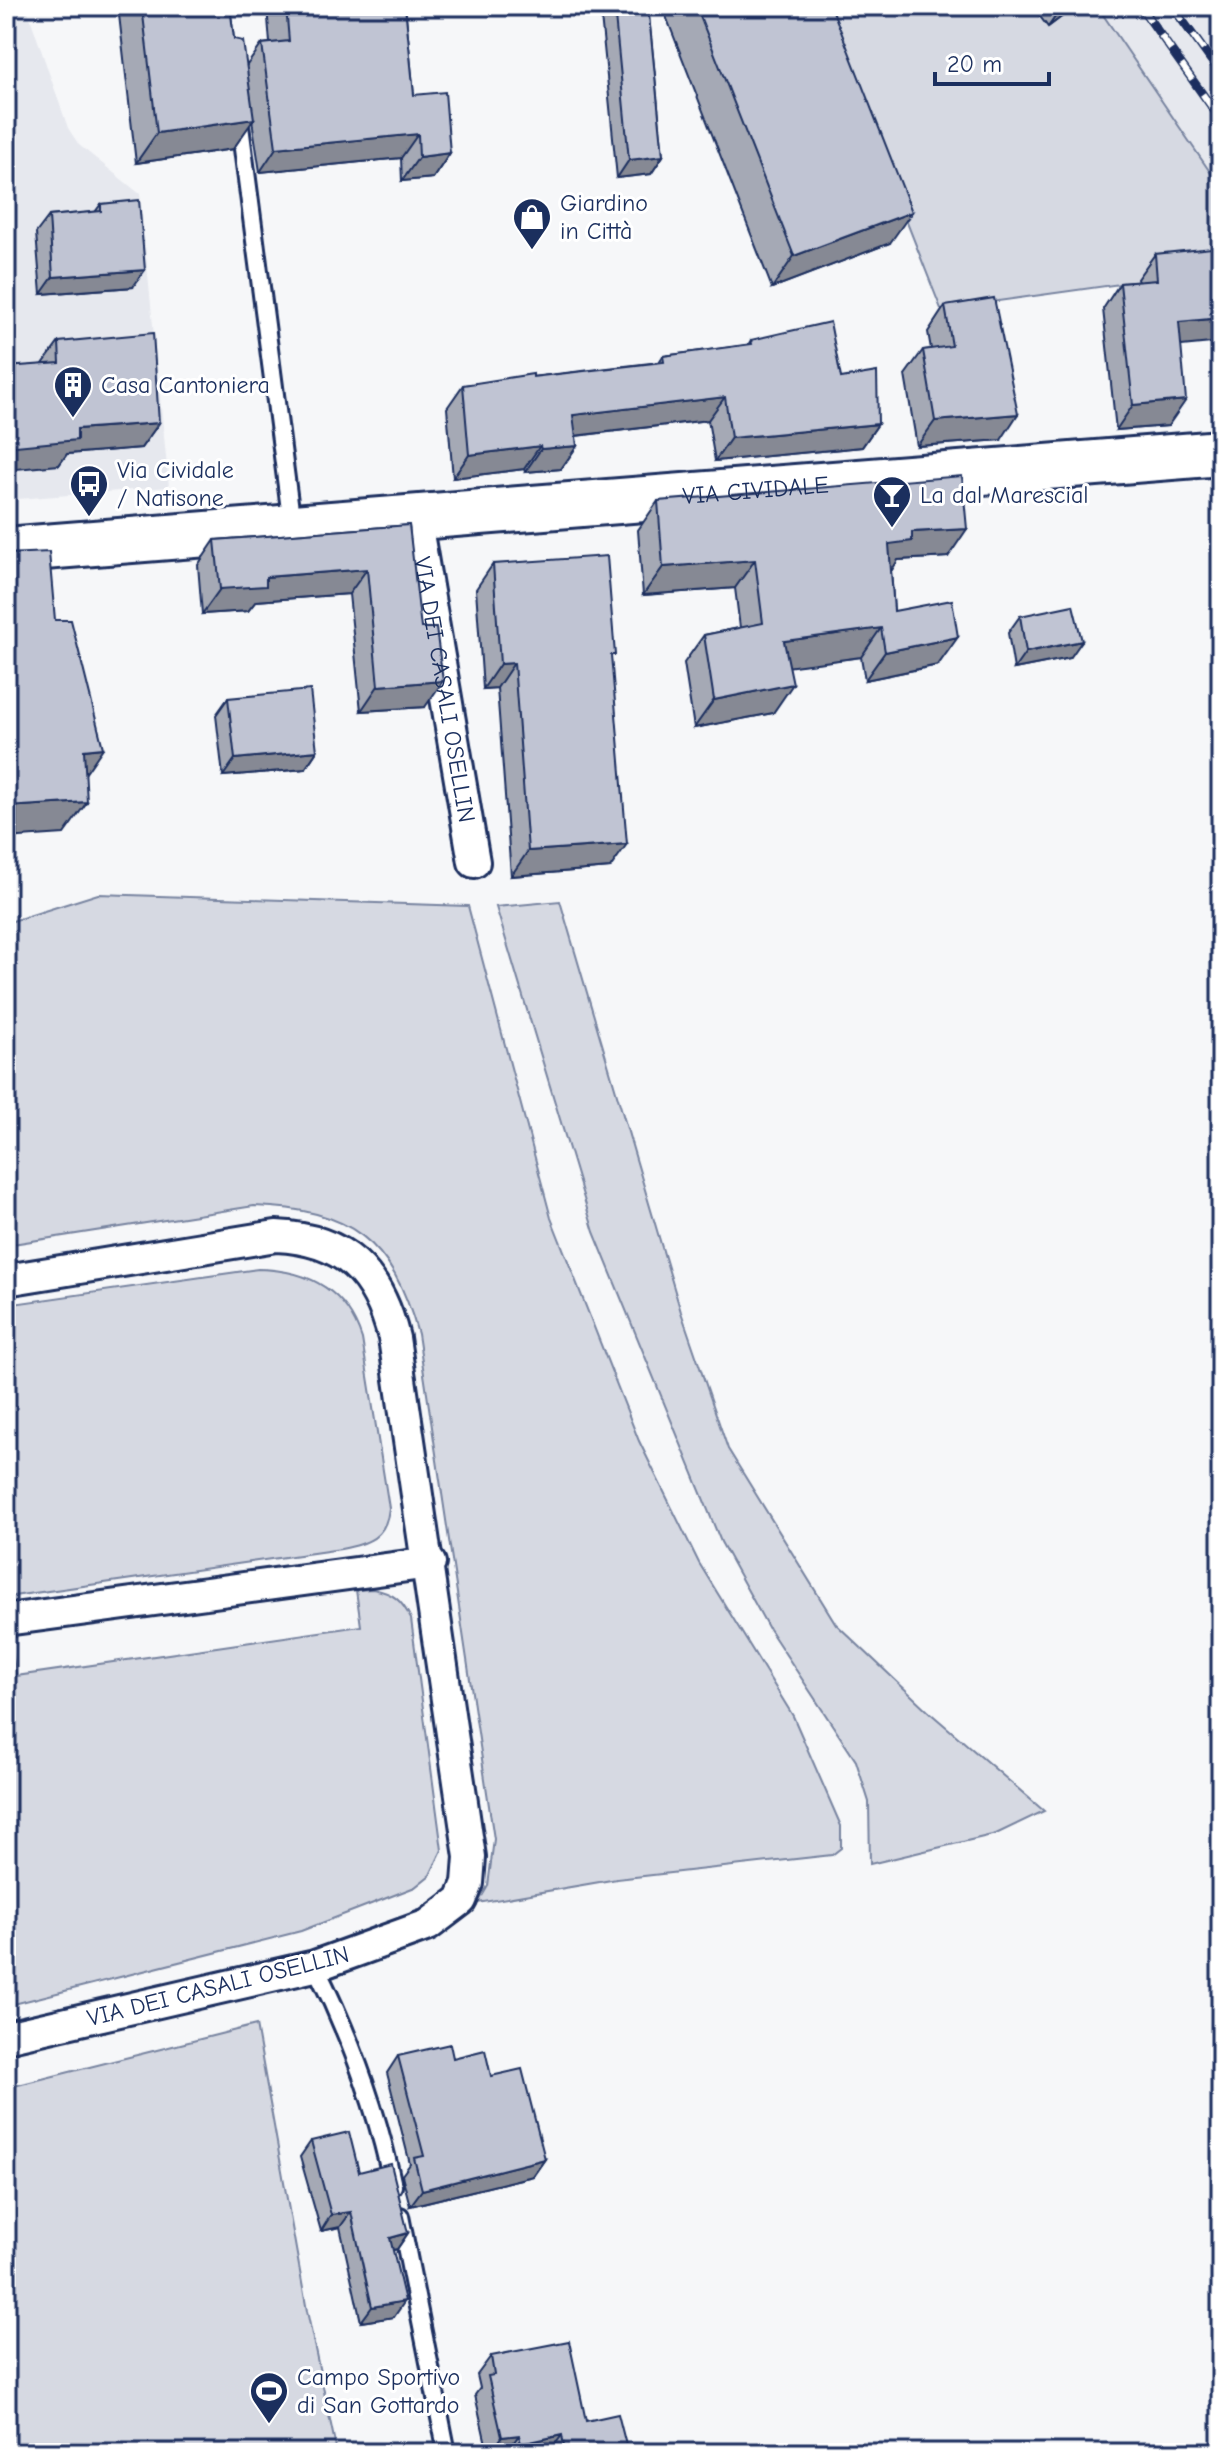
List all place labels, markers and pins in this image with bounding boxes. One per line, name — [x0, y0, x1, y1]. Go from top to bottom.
place label: Giardino in Città — [560, 189, 648, 245]
shop icon: Giardino in Città — [511, 196, 553, 251]
building icon: Casa Cantoniera — [52, 364, 94, 419]
place label: Casa Cantoniera — [101, 371, 270, 399]
place label: Via Cividale / Natisone — [117, 456, 234, 512]
bus stop icon: Via Cividale / Natisone — [68, 463, 110, 518]
bar icon: La dal Marescial — [871, 474, 913, 529]
place label: La dal Marescial — [920, 481, 1089, 509]
place label: Campo Sportivo di San Gottardo — [297, 2363, 460, 2419]
sports icon: Campo Sportivo di San Gottardo — [248, 2370, 290, 2425]

